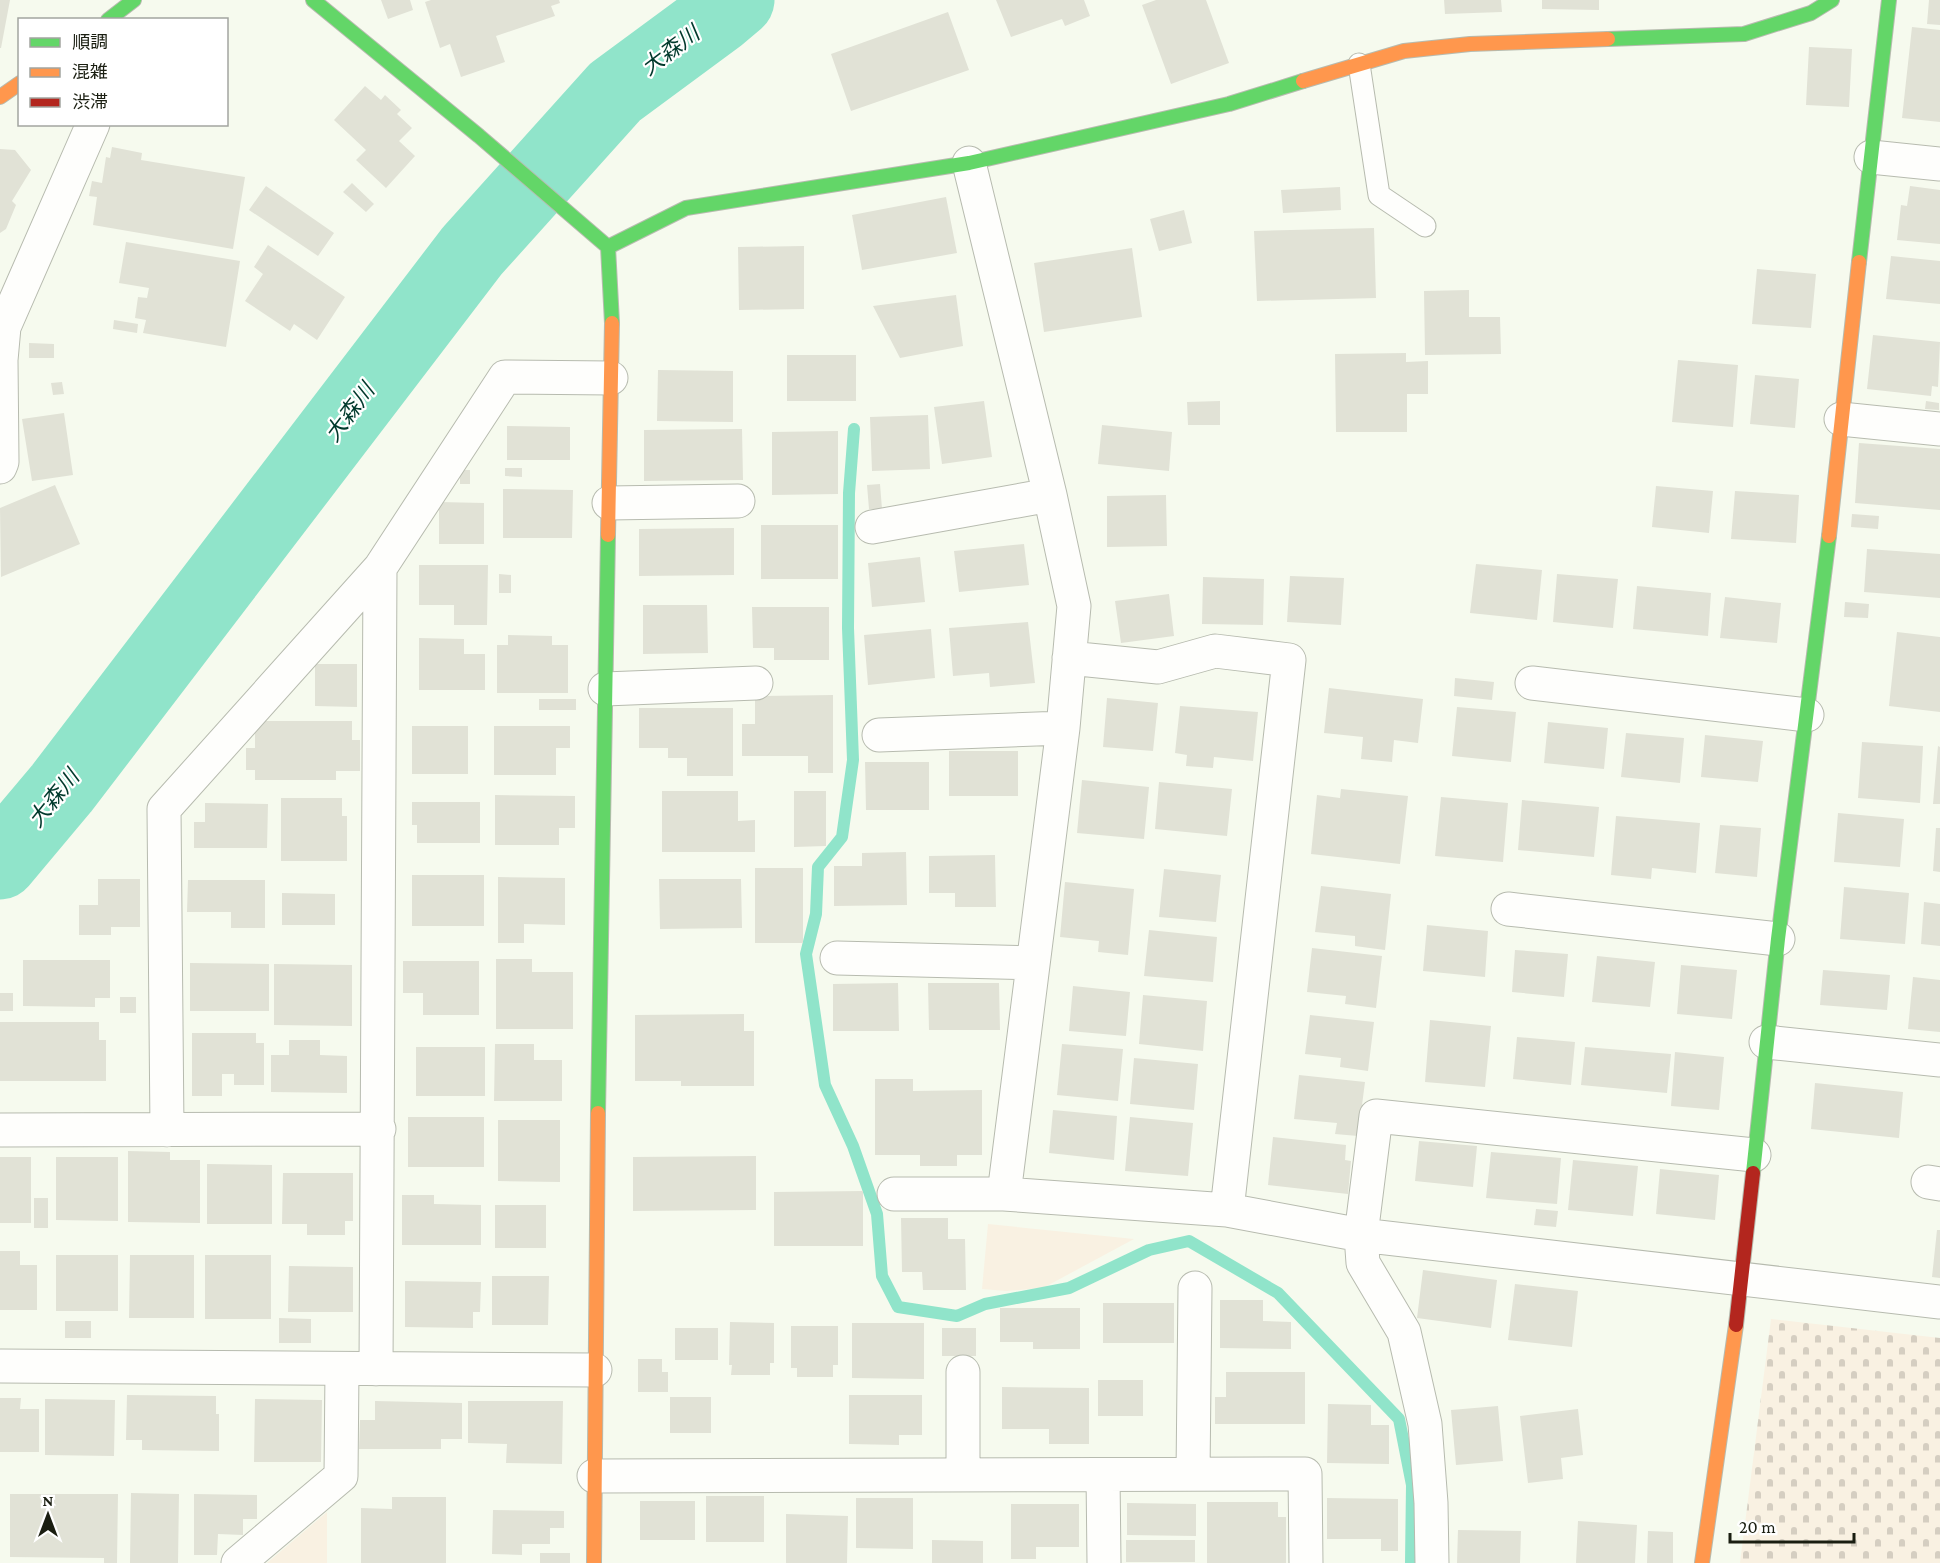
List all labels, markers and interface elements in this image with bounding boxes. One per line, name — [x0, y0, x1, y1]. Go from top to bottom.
legend — [18, 18, 228, 126]
water label: 大森川 — [636, 19, 706, 80]
text: 順調 — [72, 32, 108, 52]
text: 混雑 — [72, 62, 108, 82]
text: 渋滞 — [72, 92, 108, 112]
water label: 大森川 — [320, 377, 380, 446]
water label: 大森川 — [23, 763, 85, 832]
north arrow — [18, 1485, 78, 1545]
text: N — [43, 1492, 54, 1509]
scale bar — [1730, 1506, 1854, 1544]
text: 20 m — [1739, 1517, 1776, 1537]

